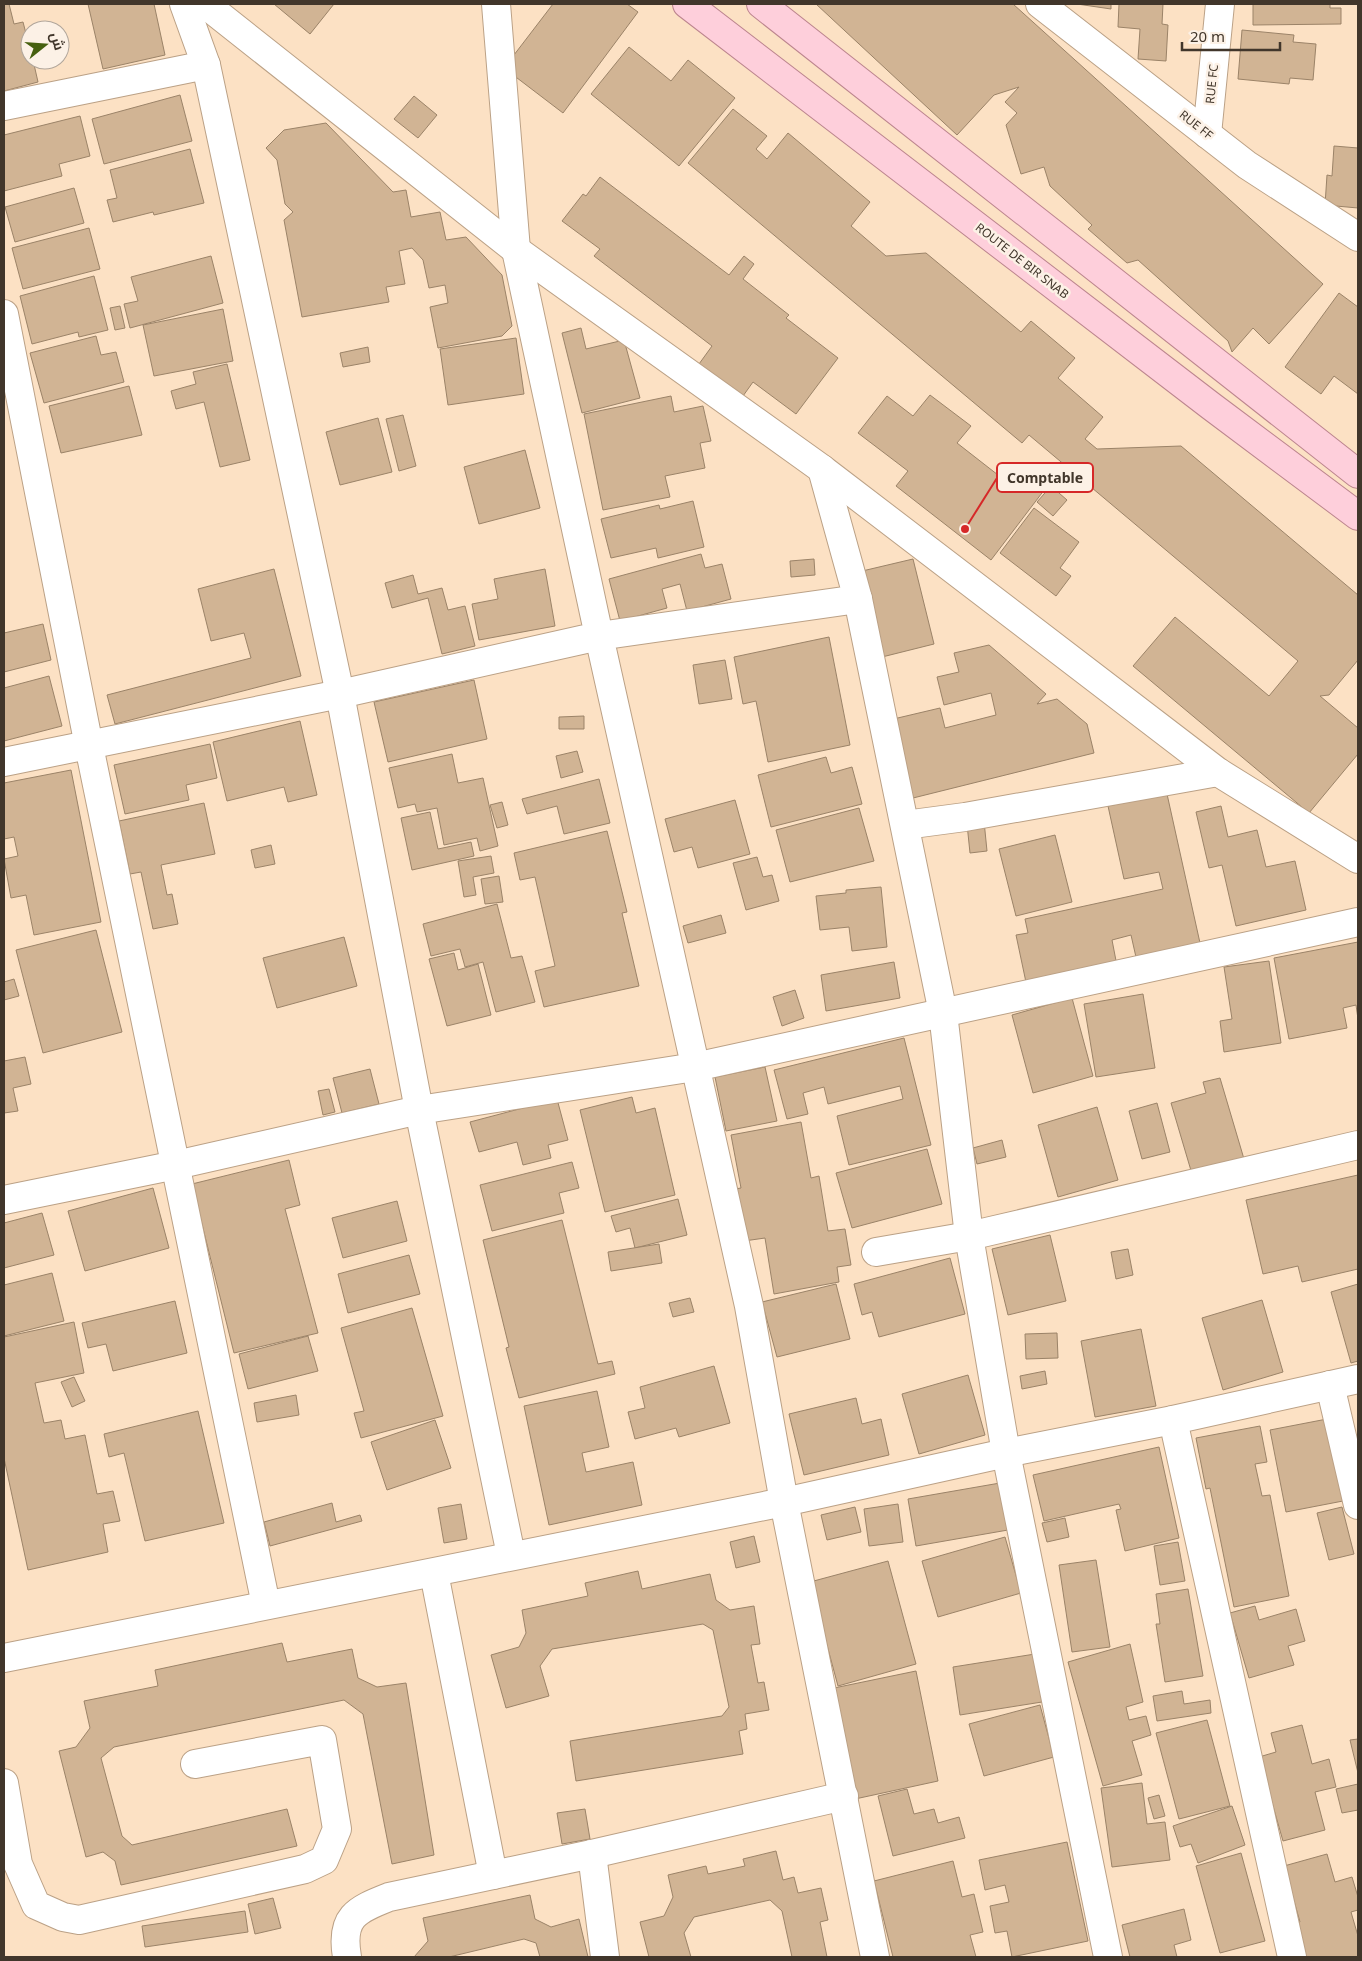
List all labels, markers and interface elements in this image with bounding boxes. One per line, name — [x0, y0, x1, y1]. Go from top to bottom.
north arrow — [20, 20, 70, 70]
scale bar — [1182, 20, 1280, 52]
text: 20 m — [1190, 26, 1225, 46]
text: ش — [46, 30, 70, 52]
street label: RUE FC — [1201, 63, 1222, 105]
street label: RUE FF — [1176, 106, 1217, 143]
street label: ROUTE DE BIR SNAB — [972, 219, 1073, 303]
callout: Comptable — [997, 463, 1093, 492]
text: Comptable — [1007, 468, 1083, 487]

